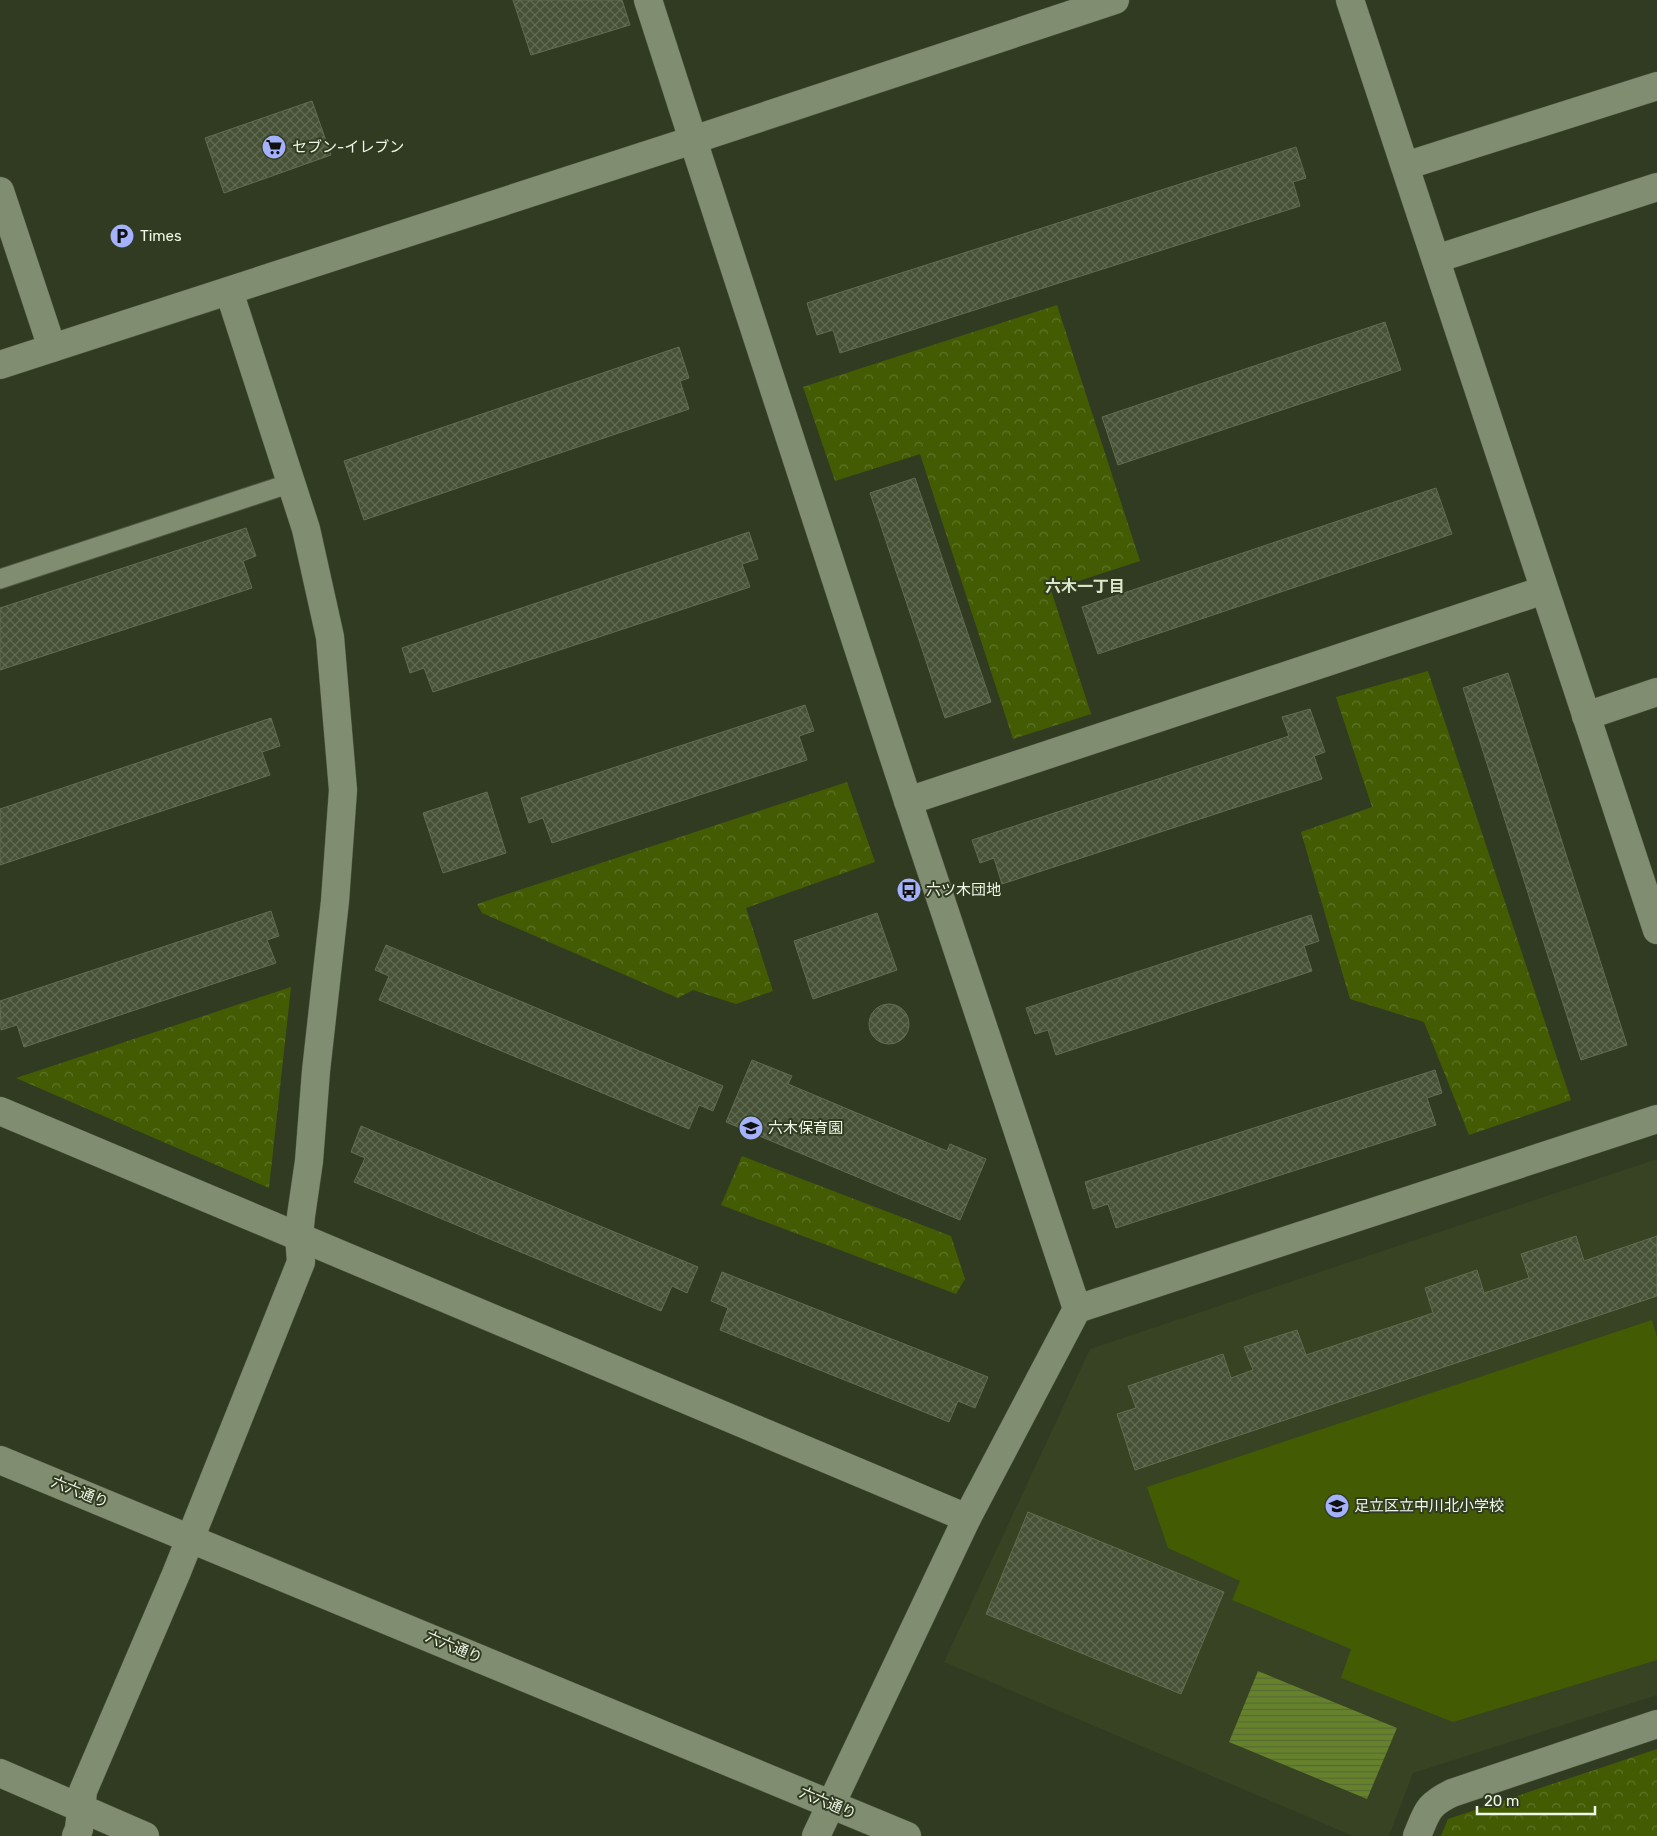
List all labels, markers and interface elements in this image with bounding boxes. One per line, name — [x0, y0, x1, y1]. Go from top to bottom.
supermarket icon: セブン-イレブン — [261, 134, 287, 160]
place label: セブン-イレブン — [292, 138, 404, 156]
parking icon: Times — [109, 223, 135, 249]
place label: Times — [140, 227, 182, 245]
district label: 六木一丁目 — [1045, 577, 1125, 596]
bus stop icon: 六ツ木団地 — [896, 877, 922, 903]
place label: 六ツ木団地 — [926, 881, 1001, 899]
school or university icon: 六木保育園 — [738, 1115, 764, 1141]
place label: 六木保育園 — [768, 1119, 843, 1137]
street label: 六六通り — [49, 1472, 111, 1512]
school or university icon: 足立区立中川北小学校 — [1324, 1493, 1350, 1519]
place label: 足立区立中川北小学校 — [1354, 1497, 1504, 1515]
street label: 六六通り — [423, 1627, 485, 1667]
street label: 六六通り — [797, 1783, 859, 1823]
scale bar — [1477, 1784, 1594, 1816]
text: 20 m — [1484, 1792, 1519, 1810]

